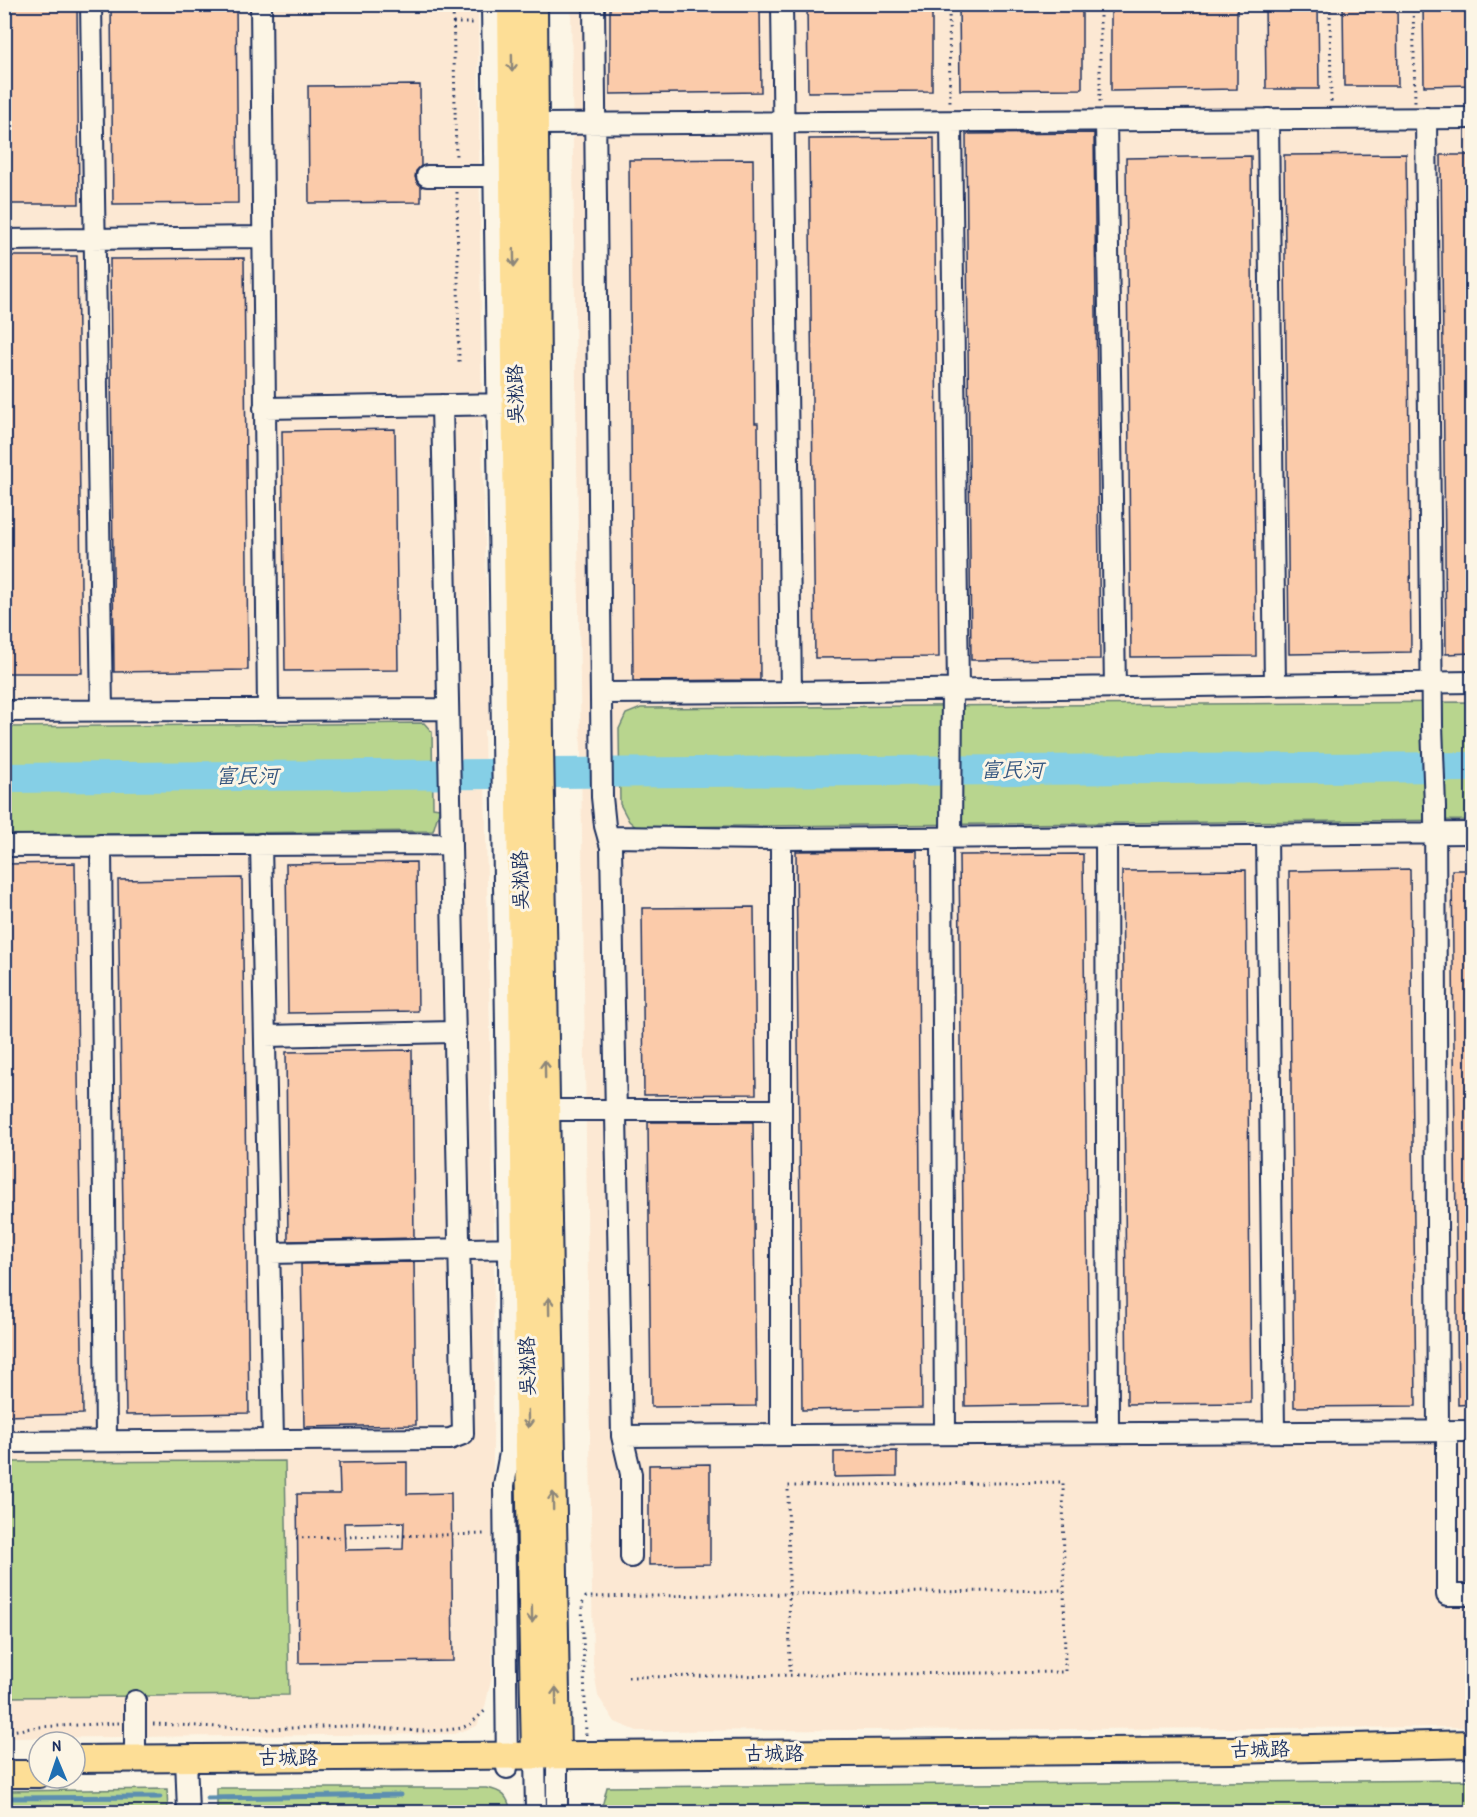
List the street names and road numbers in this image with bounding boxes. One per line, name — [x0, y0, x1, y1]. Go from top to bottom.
street label: 吴淞路 — [500, 363, 529, 424]
street label: 吴淞路 — [505, 849, 534, 910]
street label: 吴淞路 — [512, 1335, 541, 1396]
street label: 古城路 — [1230, 1734, 1291, 1763]
street label: 古城路 — [744, 1739, 805, 1766]
street label: 古城路 — [258, 1743, 319, 1770]

